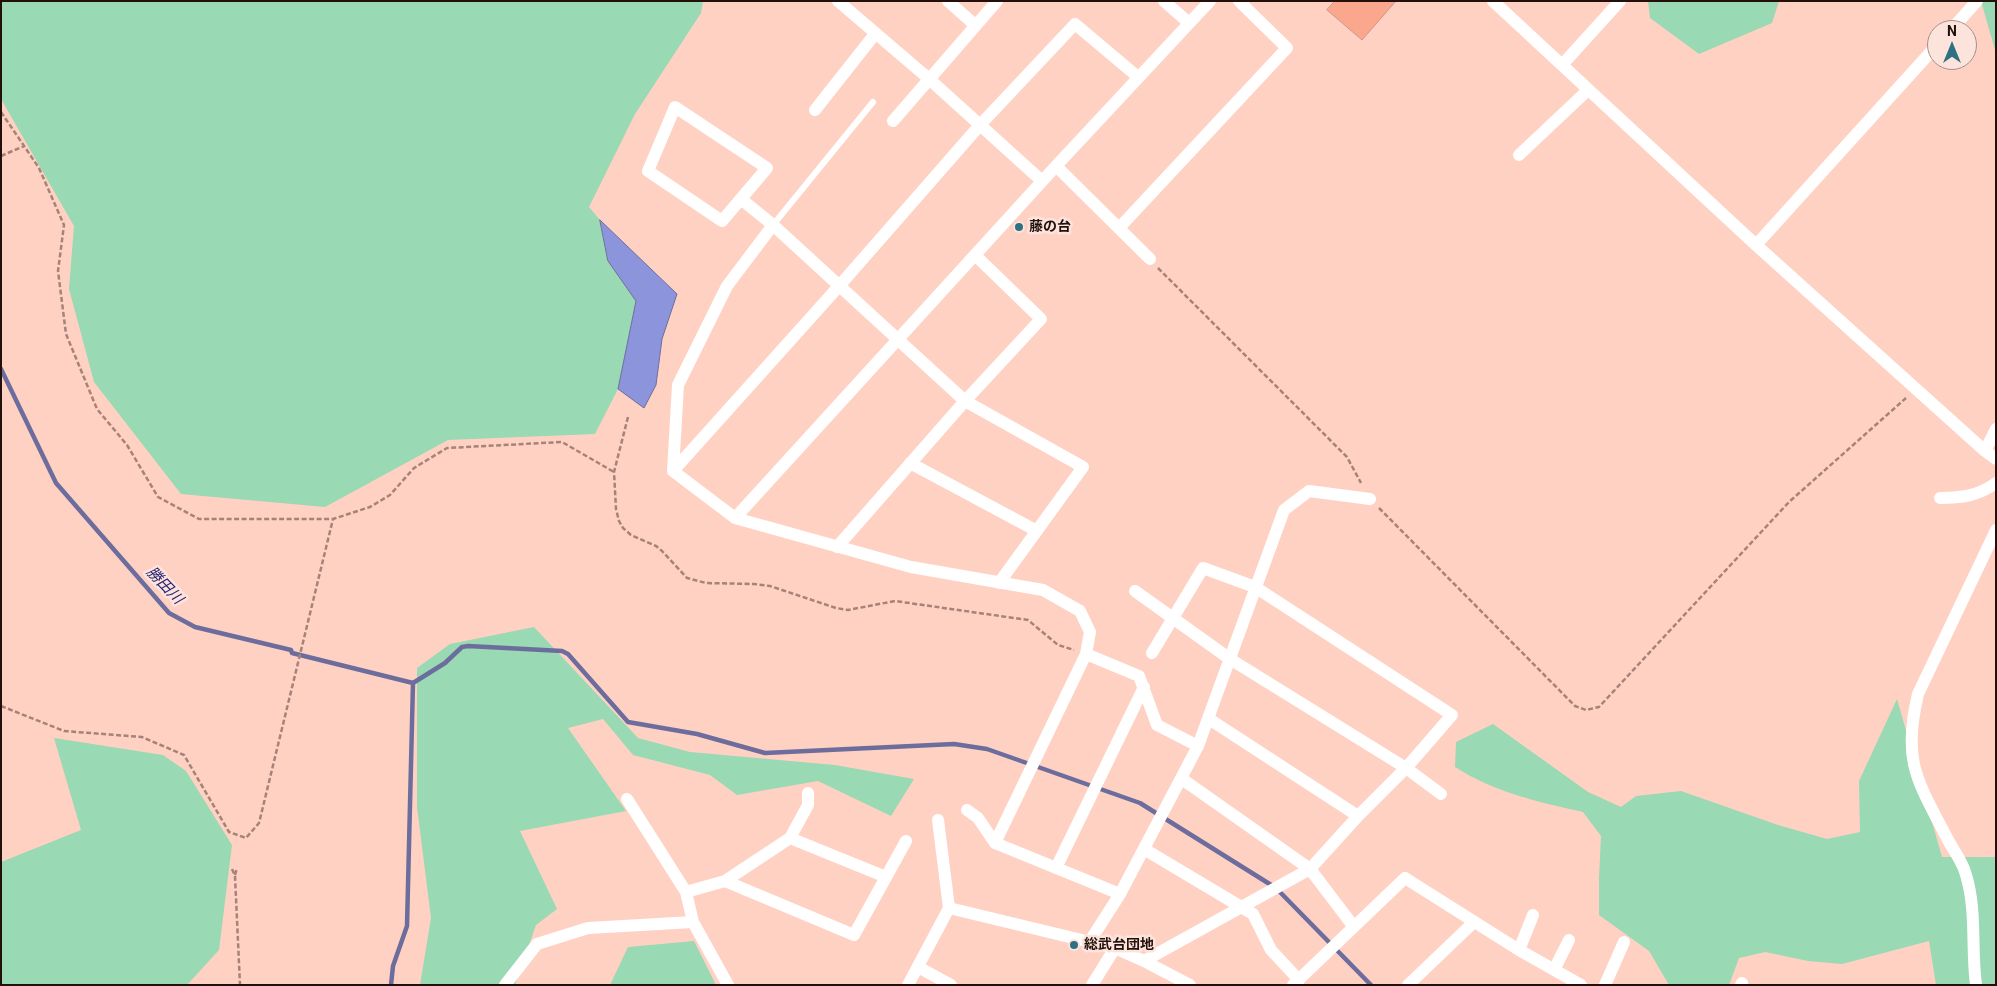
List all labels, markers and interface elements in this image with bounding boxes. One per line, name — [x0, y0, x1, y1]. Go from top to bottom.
north arrow — [1927, 20, 1977, 70]
text: N — [1947, 23, 1957, 39]
place label: 藤の台 — [1029, 219, 1071, 235]
marker: 藤の台 — [1013, 221, 1025, 233]
water label: 勝田川 — [142, 564, 186, 608]
place label: 総武台団地 — [1084, 937, 1154, 953]
marker: 総武台団地 — [1068, 939, 1080, 951]

